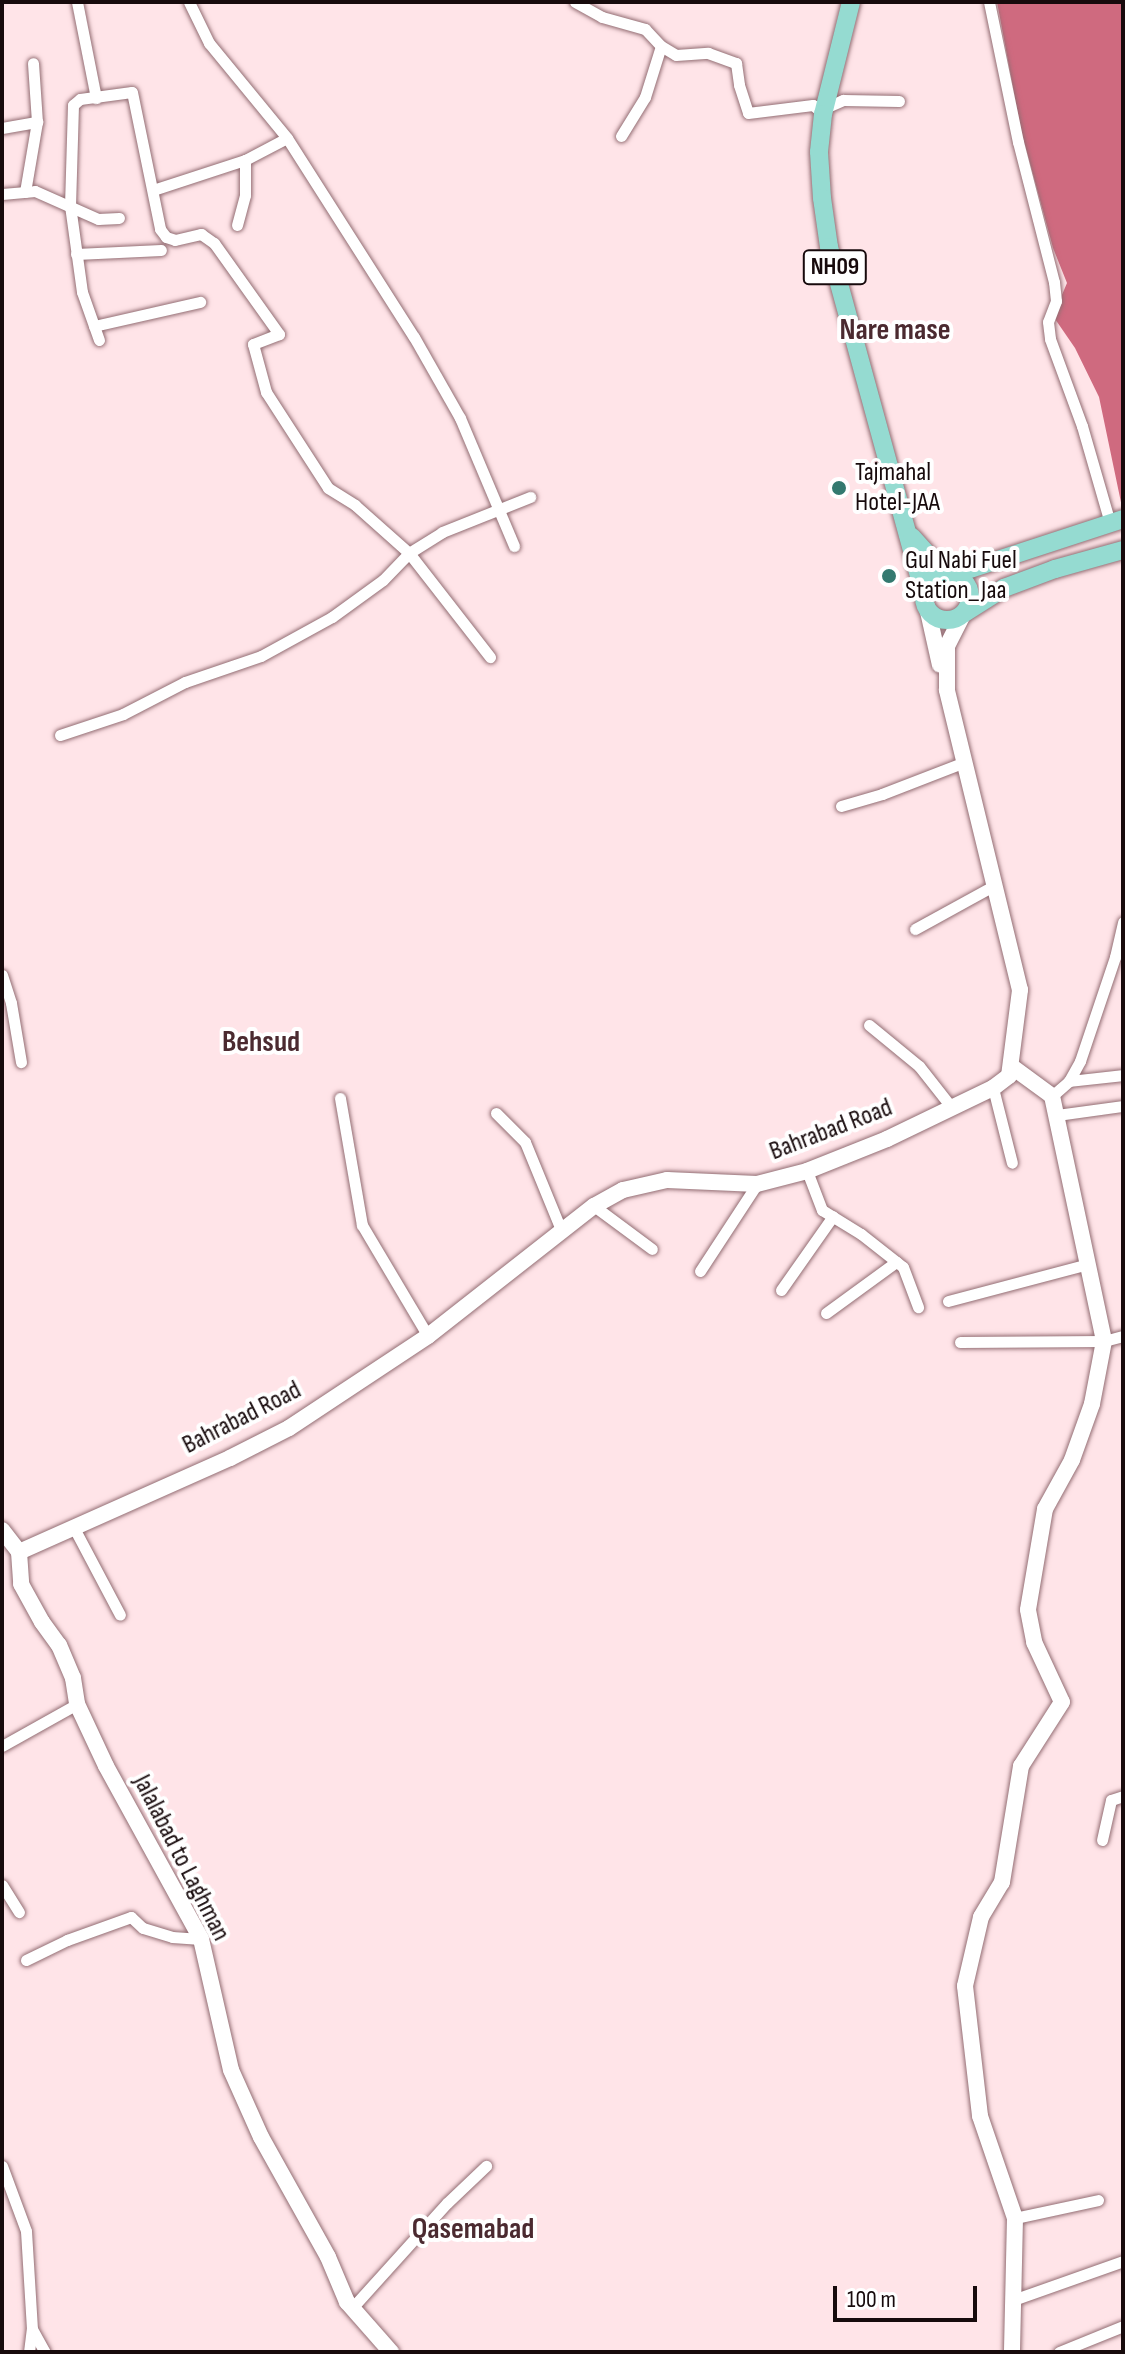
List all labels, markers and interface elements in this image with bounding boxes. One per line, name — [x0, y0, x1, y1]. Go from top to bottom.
road number: NH09 — [801, 247, 869, 287]
district label: Nare mase — [839, 312, 951, 348]
place label: Tajmahal Hotel-JAA — [855, 457, 940, 518]
marker: Tajmahal Hotel-JAA — [830, 479, 848, 497]
place label: Gul Nabi Fuel Station_Jaa — [905, 545, 1017, 606]
marker: Gul Nabi Fuel Station_Jaa — [880, 567, 898, 585]
district label: Behsud — [222, 1024, 300, 1060]
street label: Bahrabad Road — [765, 1092, 897, 1168]
street label: Bahrabad Road — [177, 1375, 307, 1461]
street label: Jalalabad to Laghman — [126, 1770, 236, 1946]
district label: Qasemabad — [412, 2211, 534, 2247]
scale bar — [837, 2270, 981, 2320]
text: 100 m — [847, 2285, 896, 2314]

